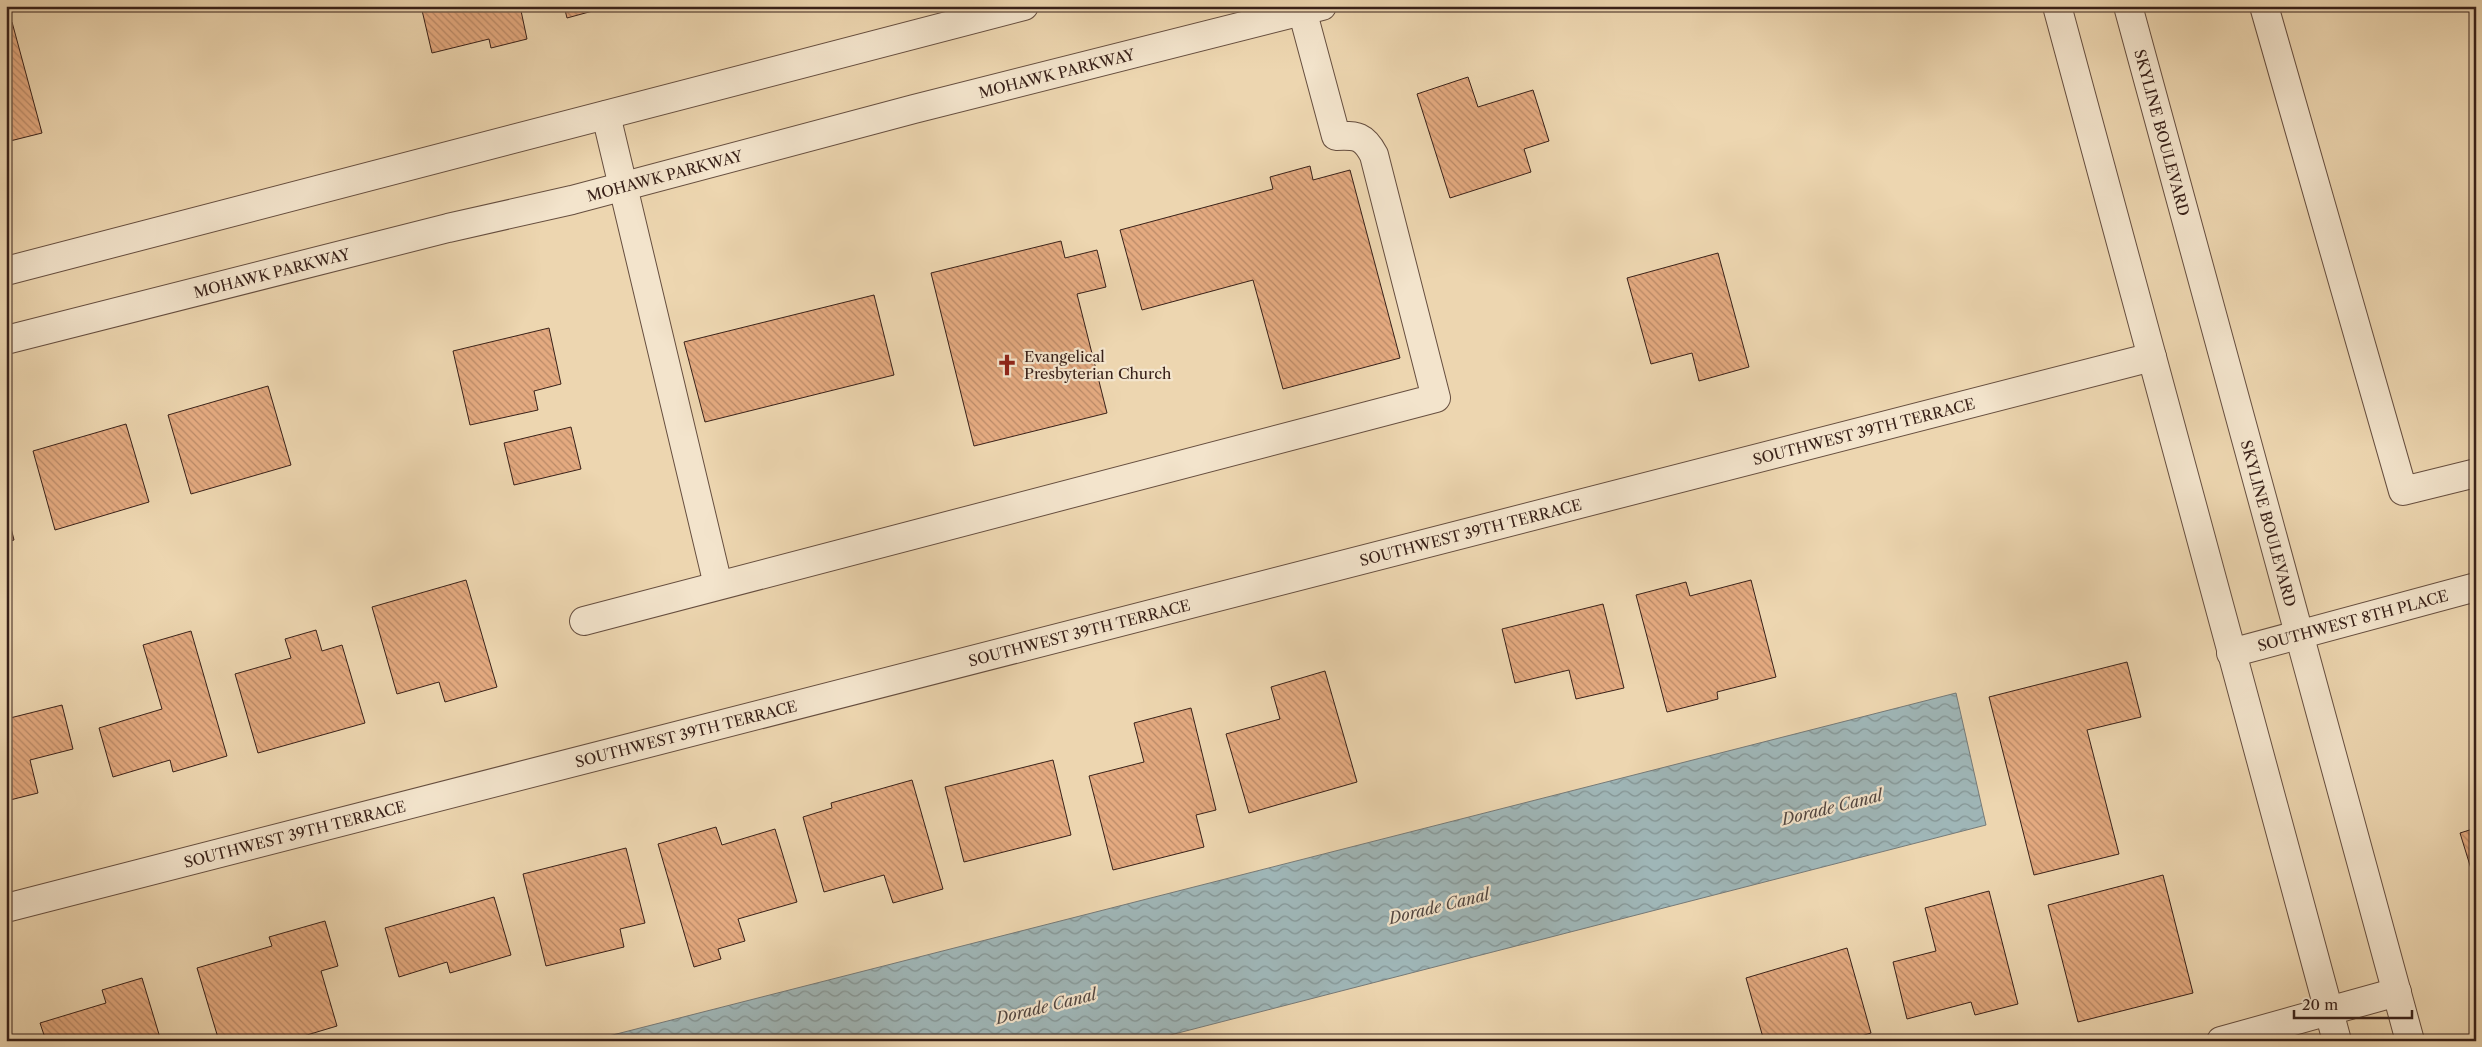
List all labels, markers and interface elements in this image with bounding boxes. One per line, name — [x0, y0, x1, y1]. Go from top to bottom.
street label: MOHAWK PARKWAY — [976, 44, 1137, 102]
street label: SKYLINE BOULEVARD — [2131, 47, 2194, 218]
street label: MOHAWK PARKWAY — [585, 145, 745, 205]
street label: MOHAWK PARKWAY — [191, 244, 352, 302]
place label: Evangelical Presbyterian Church — [1024, 347, 1172, 383]
church icon: Evangelical Presbyterian Church — [994, 352, 1020, 378]
street label: SOUTHWEST 39TH TERRACE — [1751, 393, 1977, 469]
street label: SKYLINE BOULEVARD — [2237, 438, 2301, 609]
street label: SOUTHWEST 39TH TERRACE — [1357, 494, 1584, 570]
street label: SOUTHWEST 8TH PLACE — [2255, 585, 2450, 655]
street label: SOUTHWEST 39TH TERRACE — [966, 595, 1192, 670]
street label: SOUTHWEST 39TH TERRACE — [573, 696, 799, 771]
water label: Dorade Canal — [1777, 784, 1886, 830]
street label: SOUTHWEST 39TH TERRACE — [182, 796, 408, 872]
water label: Dorade Canal — [1384, 883, 1493, 929]
water label: Dorade Canal — [991, 983, 1100, 1029]
scale bar — [2294, 987, 2412, 1019]
text: 20 m — [2302, 995, 2338, 1014]

